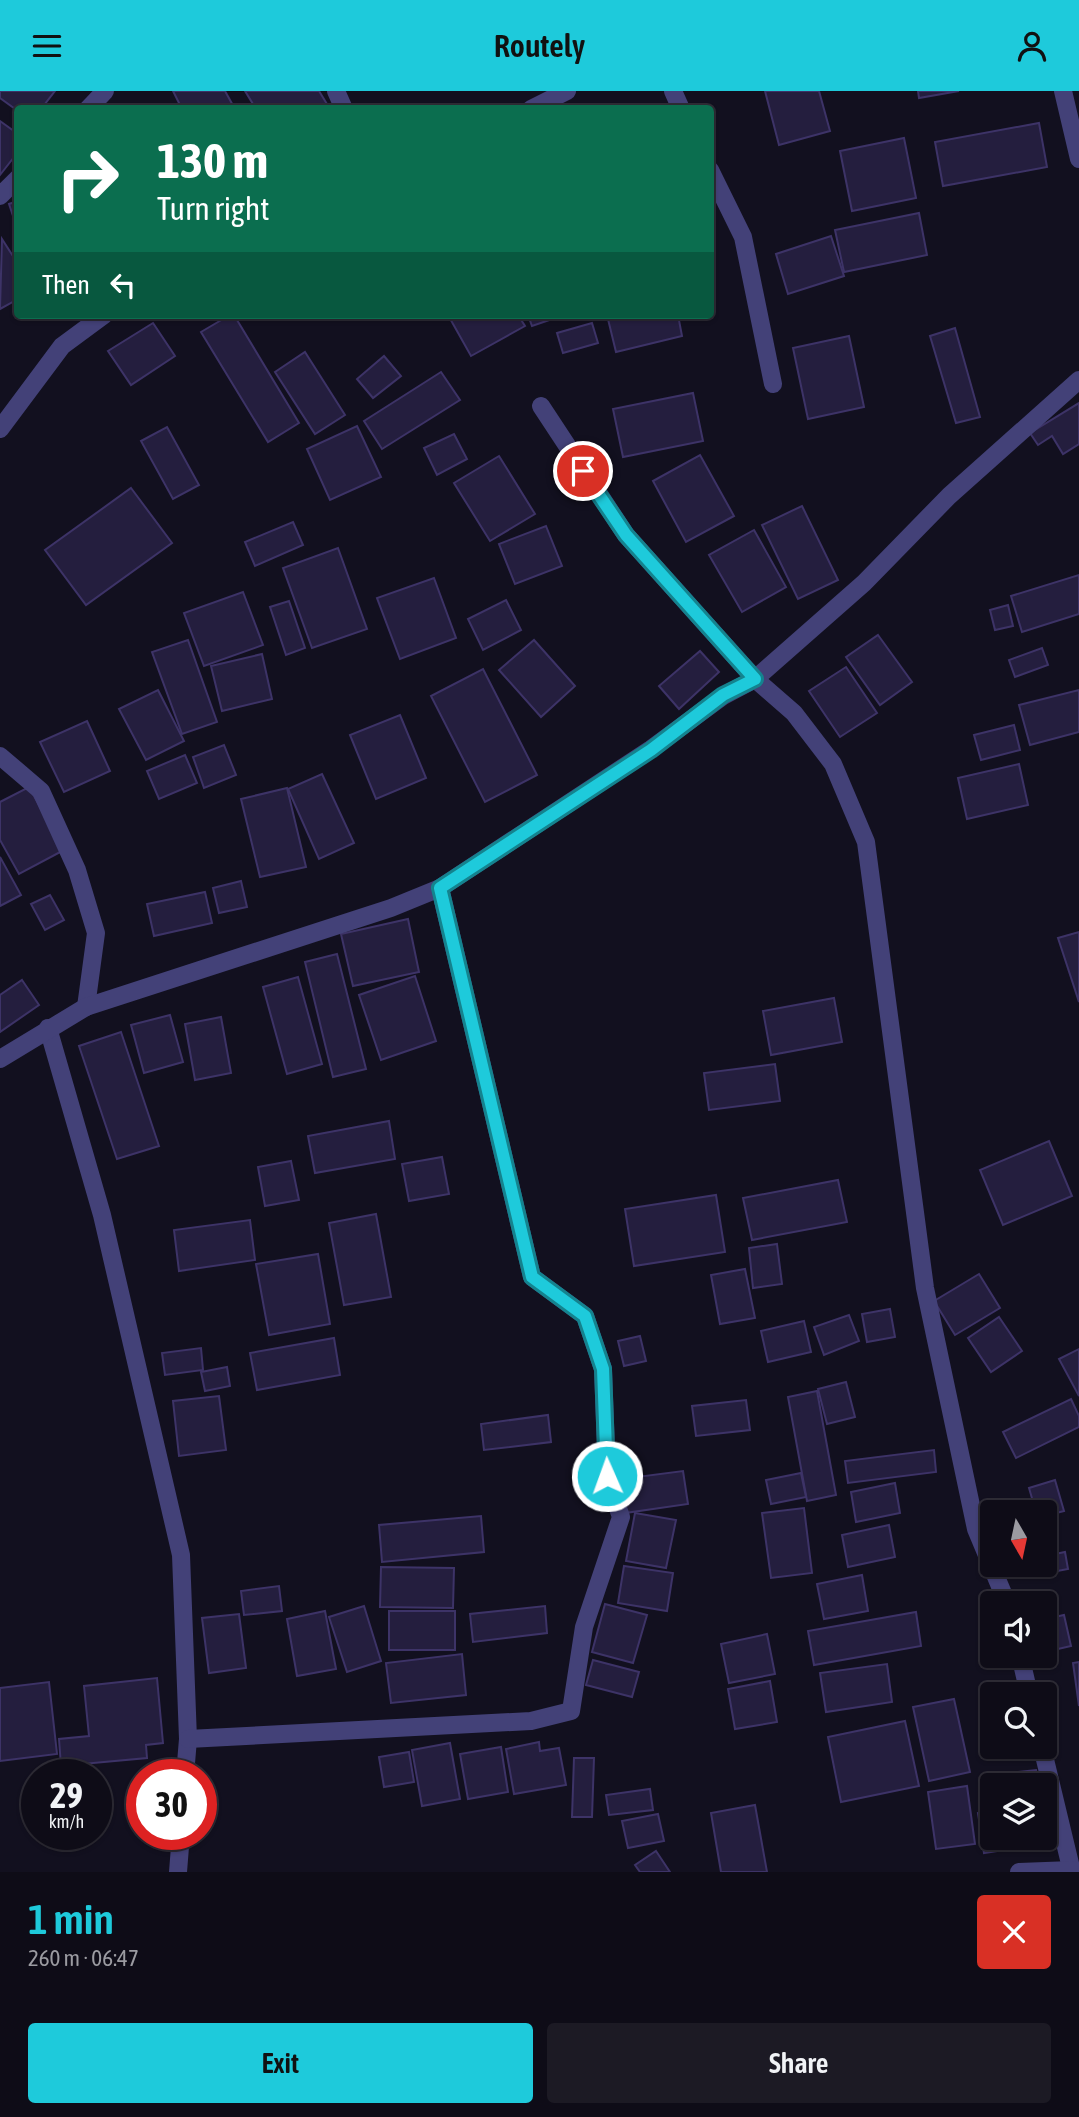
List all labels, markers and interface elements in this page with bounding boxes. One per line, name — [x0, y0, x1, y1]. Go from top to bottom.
icon: menu — [28, 27, 66, 65]
text: Routely — [494, 27, 585, 64]
icon: person — [1013, 27, 1051, 65]
text: 130 m — [157, 132, 268, 188]
icon: right — [42, 133, 133, 224]
text: Turn right — [157, 190, 270, 227]
icon: left — [104, 266, 142, 304]
text: Then — [42, 270, 90, 300]
pin — [553, 441, 613, 501]
icon: arrive — [564, 452, 602, 490]
position arrow — [570, 1439, 644, 1513]
north arrow — [980, 1500, 1057, 1577]
map controls — [980, 1500, 1057, 1850]
button: sound — [980, 1591, 1057, 1668]
button: search — [980, 1682, 1057, 1759]
speed limit sign: 30 — [126, 1759, 217, 1850]
button: layers — [980, 1773, 1057, 1850]
text: 29 — [50, 1775, 83, 1815]
text: km/h — [49, 1811, 84, 1832]
text: 1 min — [28, 1895, 114, 1943]
button: close — [977, 1895, 1051, 1969]
text: 260 m · 06:47 — [28, 1945, 139, 1971]
button: Exit — [28, 2023, 533, 2103]
button: Share — [547, 2023, 1051, 2103]

